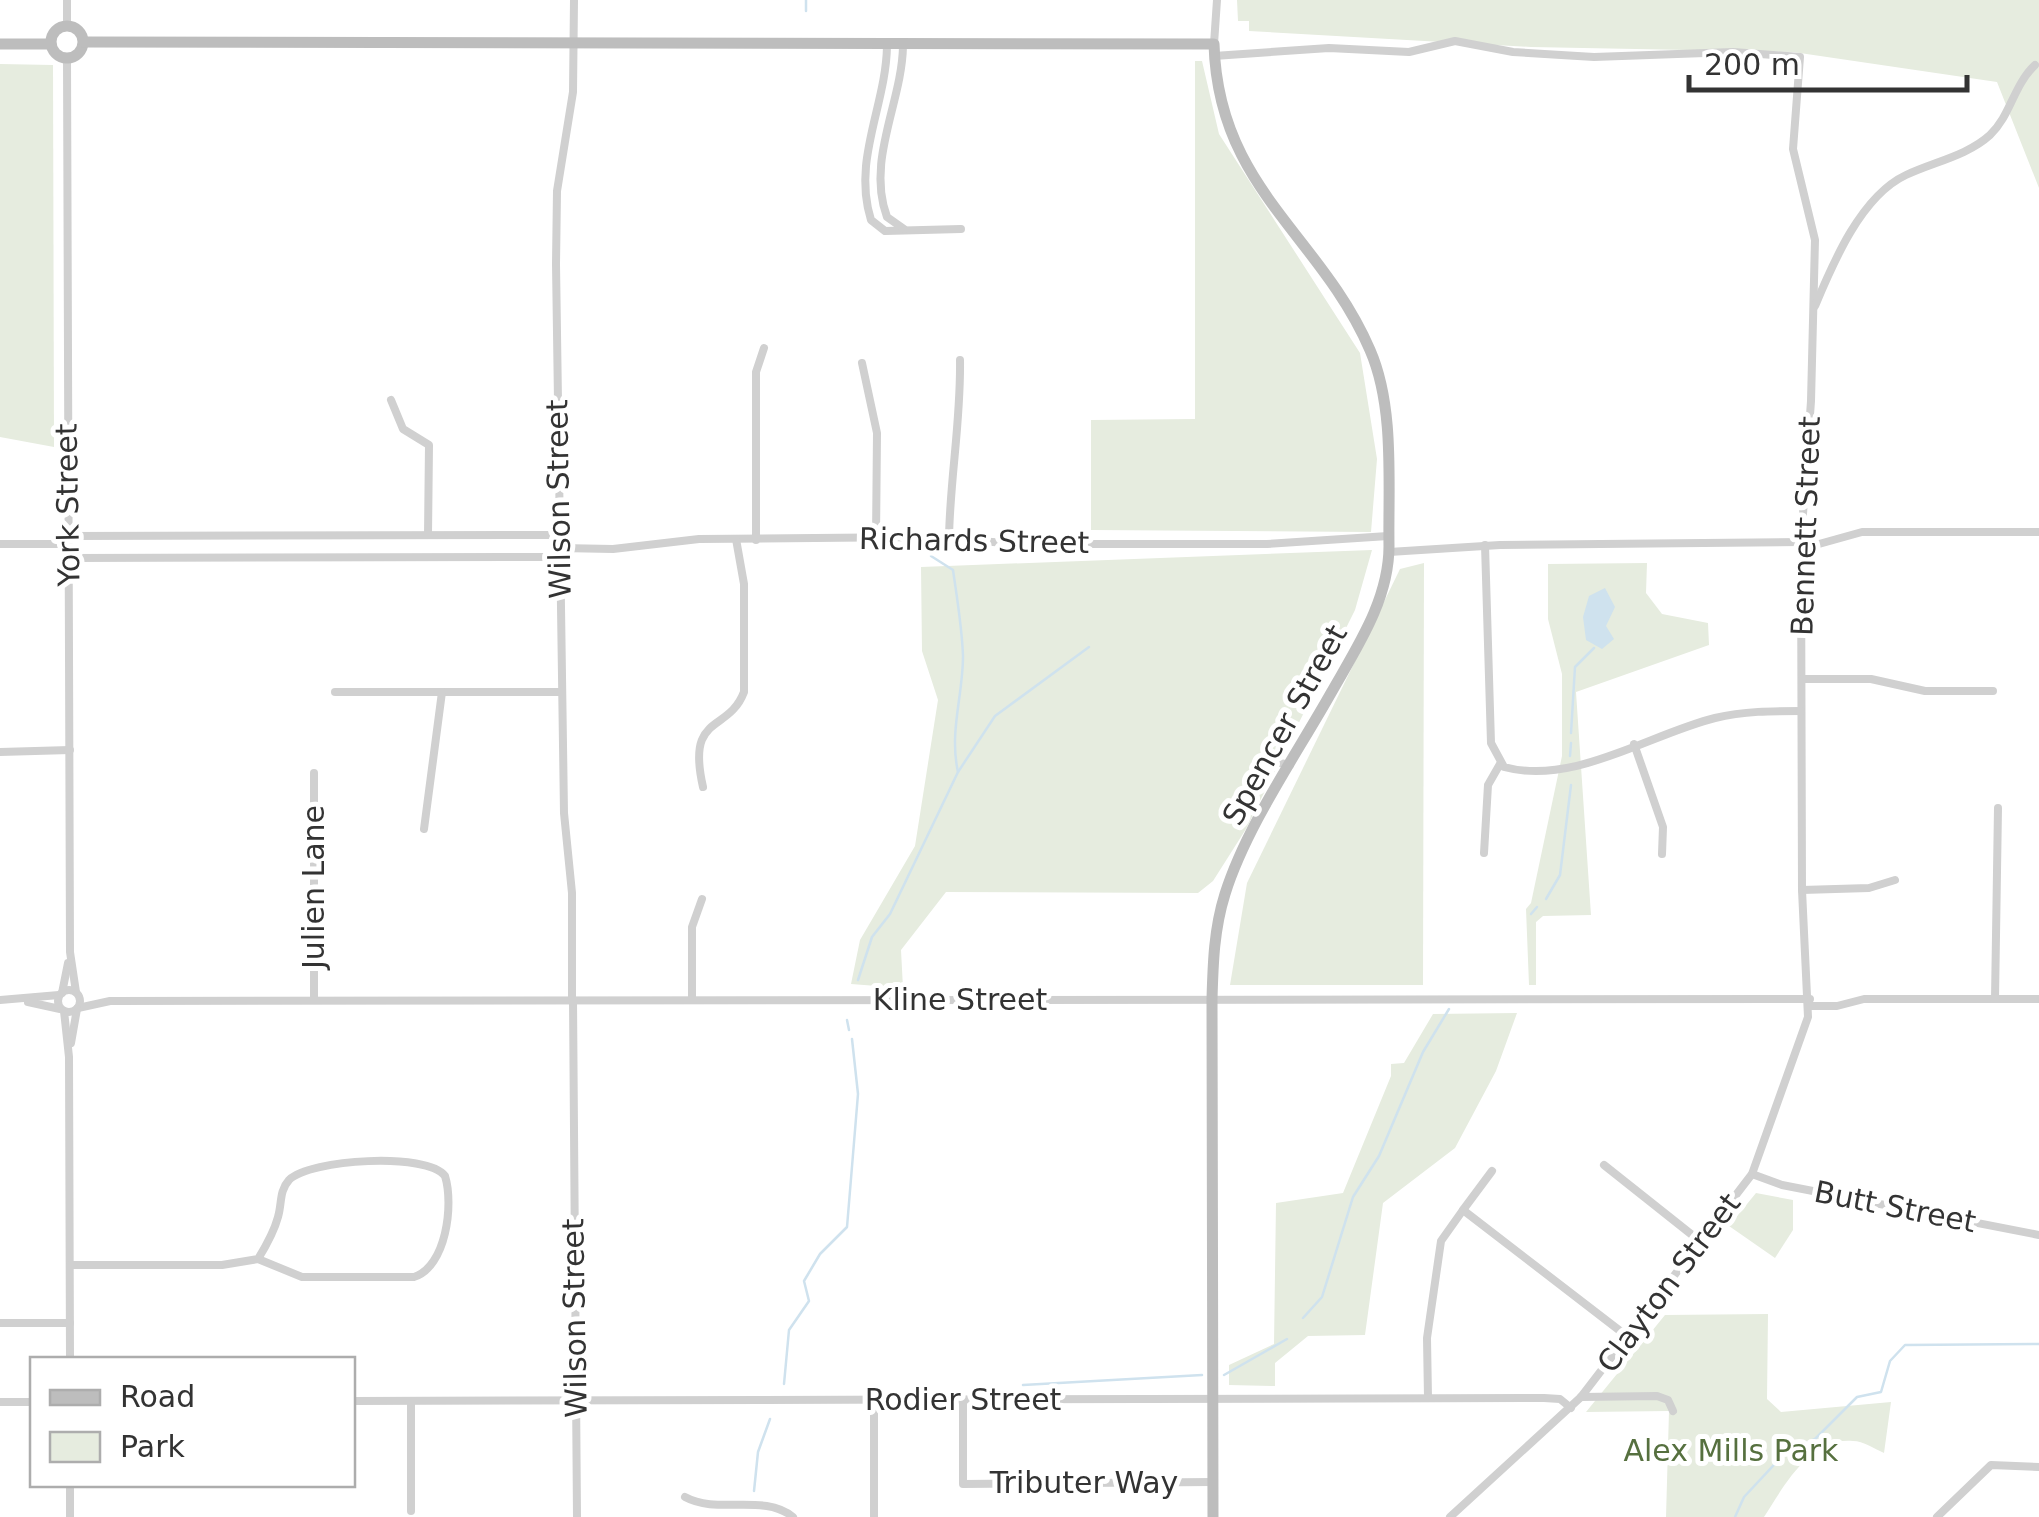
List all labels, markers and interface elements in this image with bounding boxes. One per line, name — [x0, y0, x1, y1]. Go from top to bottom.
scale bar — [1689, 30, 1966, 92]
text: 200 m — [1704, 47, 1800, 82]
street label: Wilson Street — [539, 399, 578, 599]
street label: Bennett Street — [1784, 415, 1827, 636]
street label: York Street — [49, 423, 86, 588]
street label: Richards Street — [859, 521, 1090, 560]
street label: Spencer Street — [1215, 618, 1354, 831]
street label: Julien Lane — [296, 805, 331, 971]
street label: Kline Street — [873, 982, 1047, 1017]
street label: Butt Street — [1811, 1174, 1979, 1239]
street label: Clayton Street — [1590, 1186, 1747, 1379]
street label: Wilson Street — [555, 1218, 594, 1418]
legend — [30, 1357, 355, 1487]
text: Road — [120, 1379, 195, 1414]
street label: Rodier Street — [865, 1382, 1062, 1417]
text: Park — [120, 1429, 185, 1464]
park label: Alex Mills Park — [1624, 1433, 1839, 1468]
street label: Tributer Way — [989, 1465, 1178, 1500]

